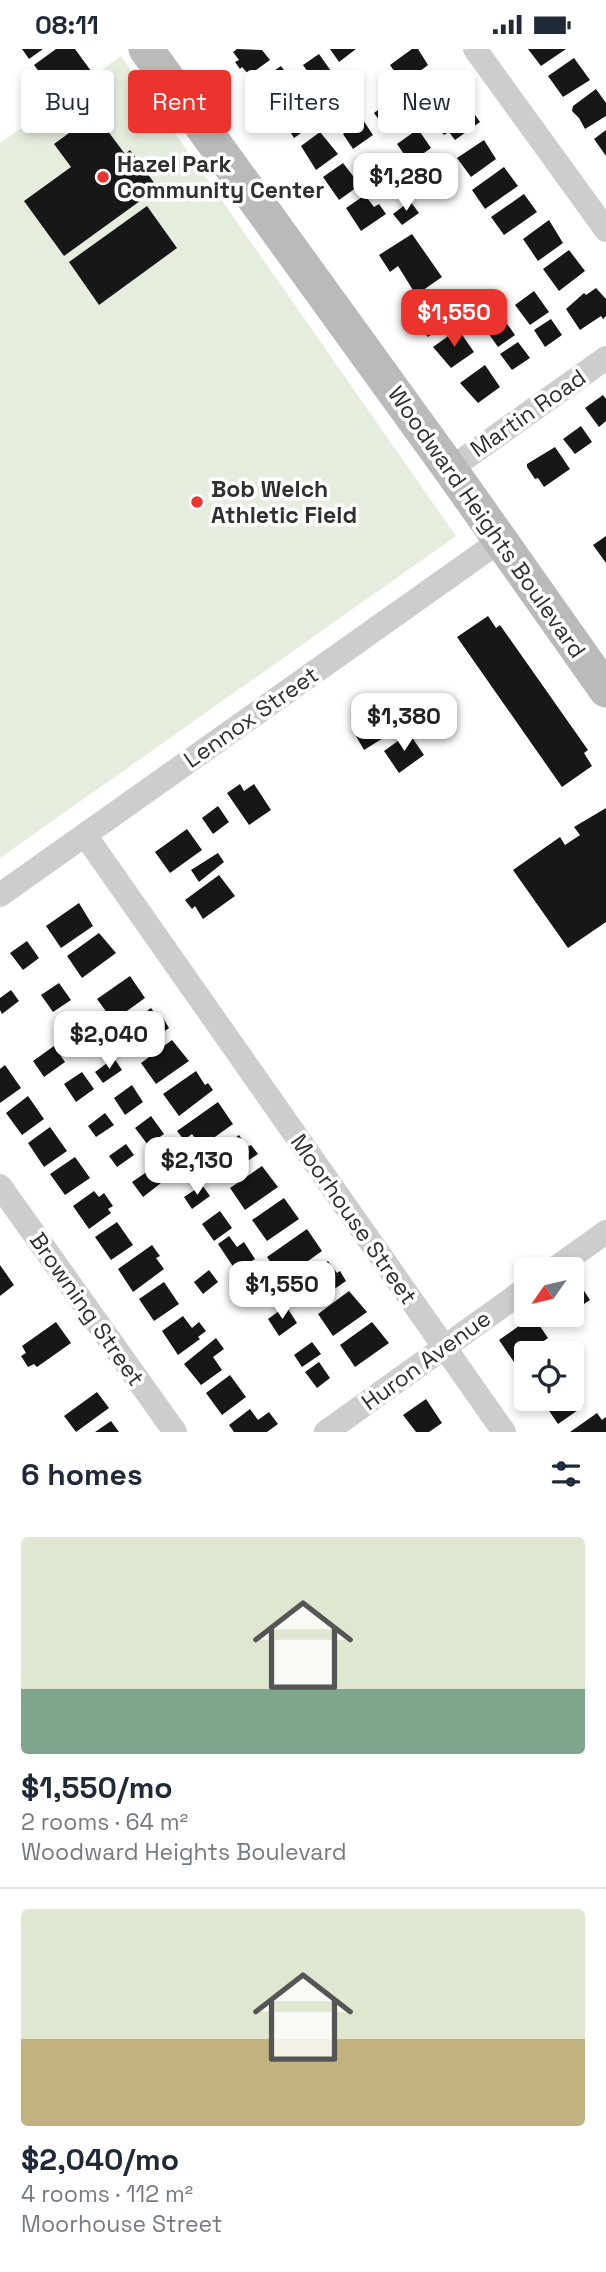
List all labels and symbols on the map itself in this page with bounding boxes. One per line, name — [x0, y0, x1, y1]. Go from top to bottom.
place label: Hazel Park Community Center — [117, 149, 324, 205]
pin: $1,280 — [349, 153, 463, 213]
marker: Hazel Park Community Center — [95, 169, 111, 185]
pin: $1,550 — [397, 289, 511, 349]
street label: Martin Road — [464, 362, 592, 464]
street label: Woodward Heights Boulevard — [381, 380, 593, 664]
place label: Bob Welch Athletic Field — [211, 474, 357, 530]
marker: Bob Welch Athletic Field — [189, 494, 205, 510]
street label: Lennox Street — [178, 660, 324, 774]
pin: $1,380 — [347, 693, 461, 753]
pin: $2,040 — [52, 1011, 166, 1071]
street label: Moorhouse Street — [284, 1128, 424, 1310]
pin: $2,130 — [140, 1137, 254, 1197]
street label: Browning Street — [23, 1226, 151, 1392]
north arrow — [514, 1257, 584, 1327]
pin: $1,550 — [225, 1261, 339, 1321]
street label: Huron Avenue — [355, 1303, 497, 1417]

